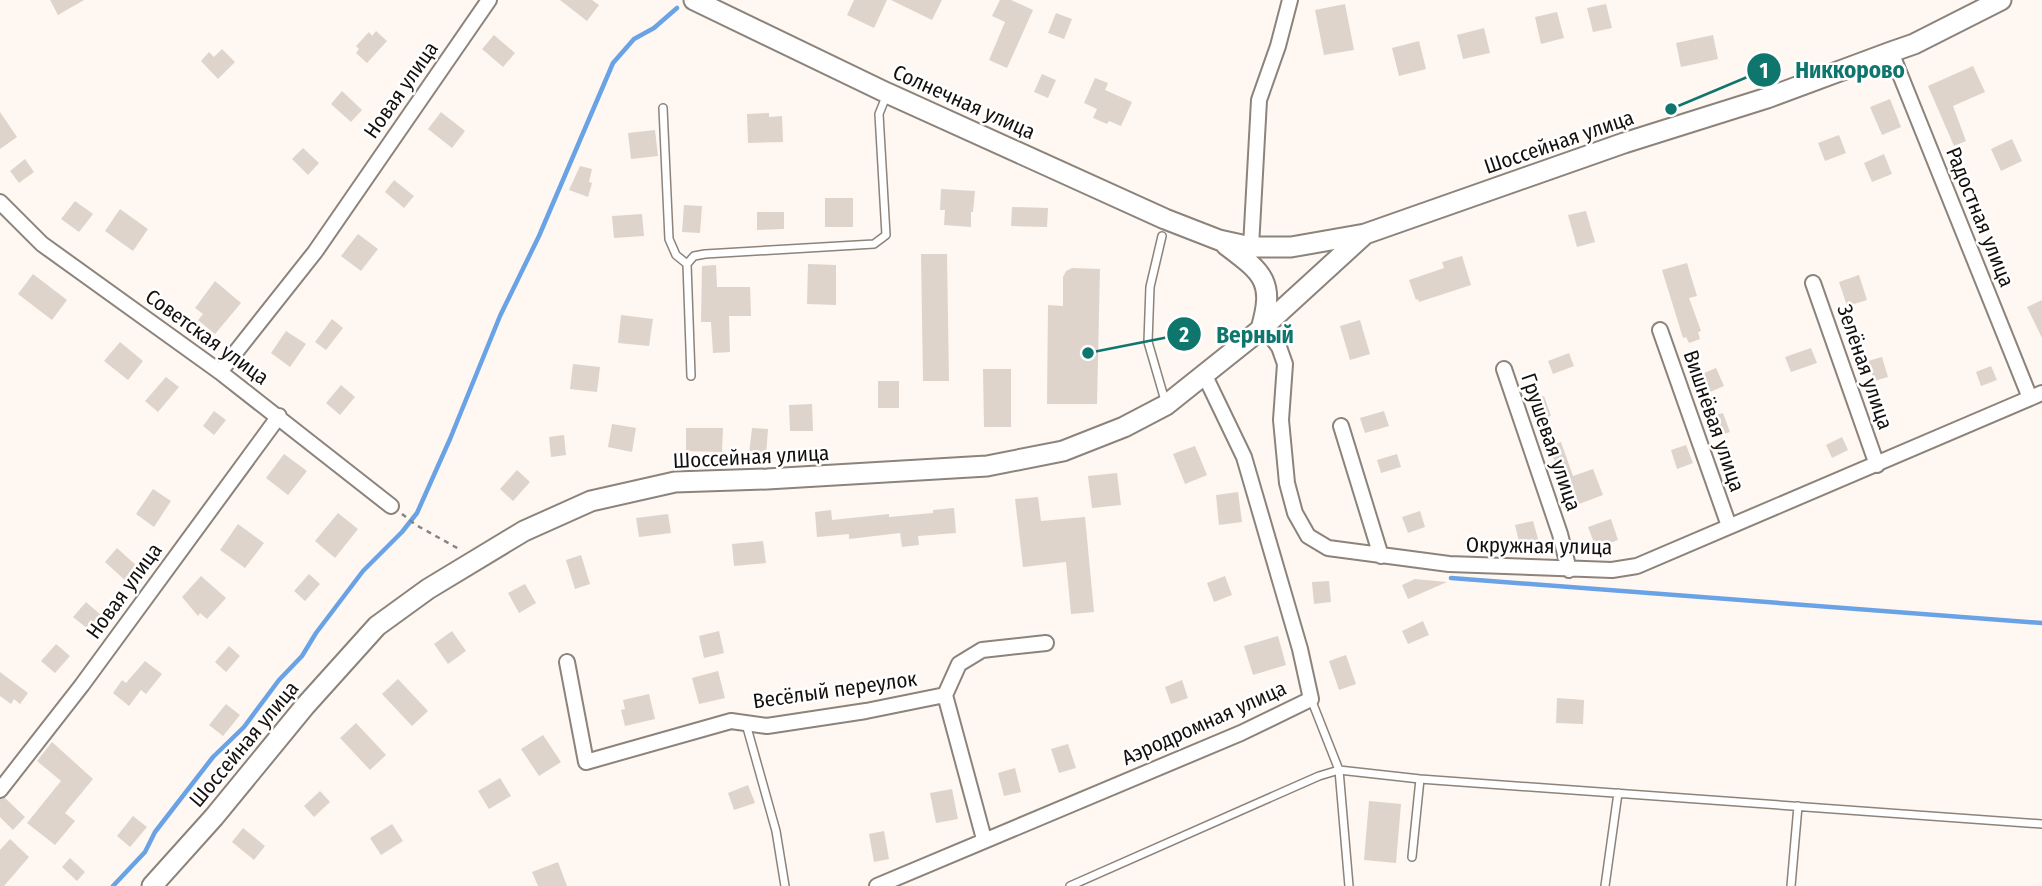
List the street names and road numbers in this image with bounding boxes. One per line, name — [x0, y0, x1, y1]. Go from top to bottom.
street label: Новая улица — [358, 37, 444, 143]
street label: Солнечная улица — [889, 59, 1039, 145]
street label: Шоссейная улица — [1481, 104, 1637, 180]
street label: Радостная улица — [1940, 143, 2020, 291]
street label: Советская улица — [140, 283, 274, 391]
street label: Зелёная улица — [1831, 301, 1899, 433]
street label: Вишнёвая улица — [1678, 347, 1750, 495]
street label: Грушевая улица — [1515, 370, 1587, 514]
street label: Шоссейная улица — [672, 440, 830, 474]
street label: Окружная улица — [1466, 532, 1612, 560]
street label: Новая улица — [80, 538, 168, 644]
street label: Весёлый переулок — [751, 666, 919, 714]
street label: Аэродромная улица — [1118, 675, 1290, 771]
street label: Шоссейная улица — [184, 676, 304, 812]

